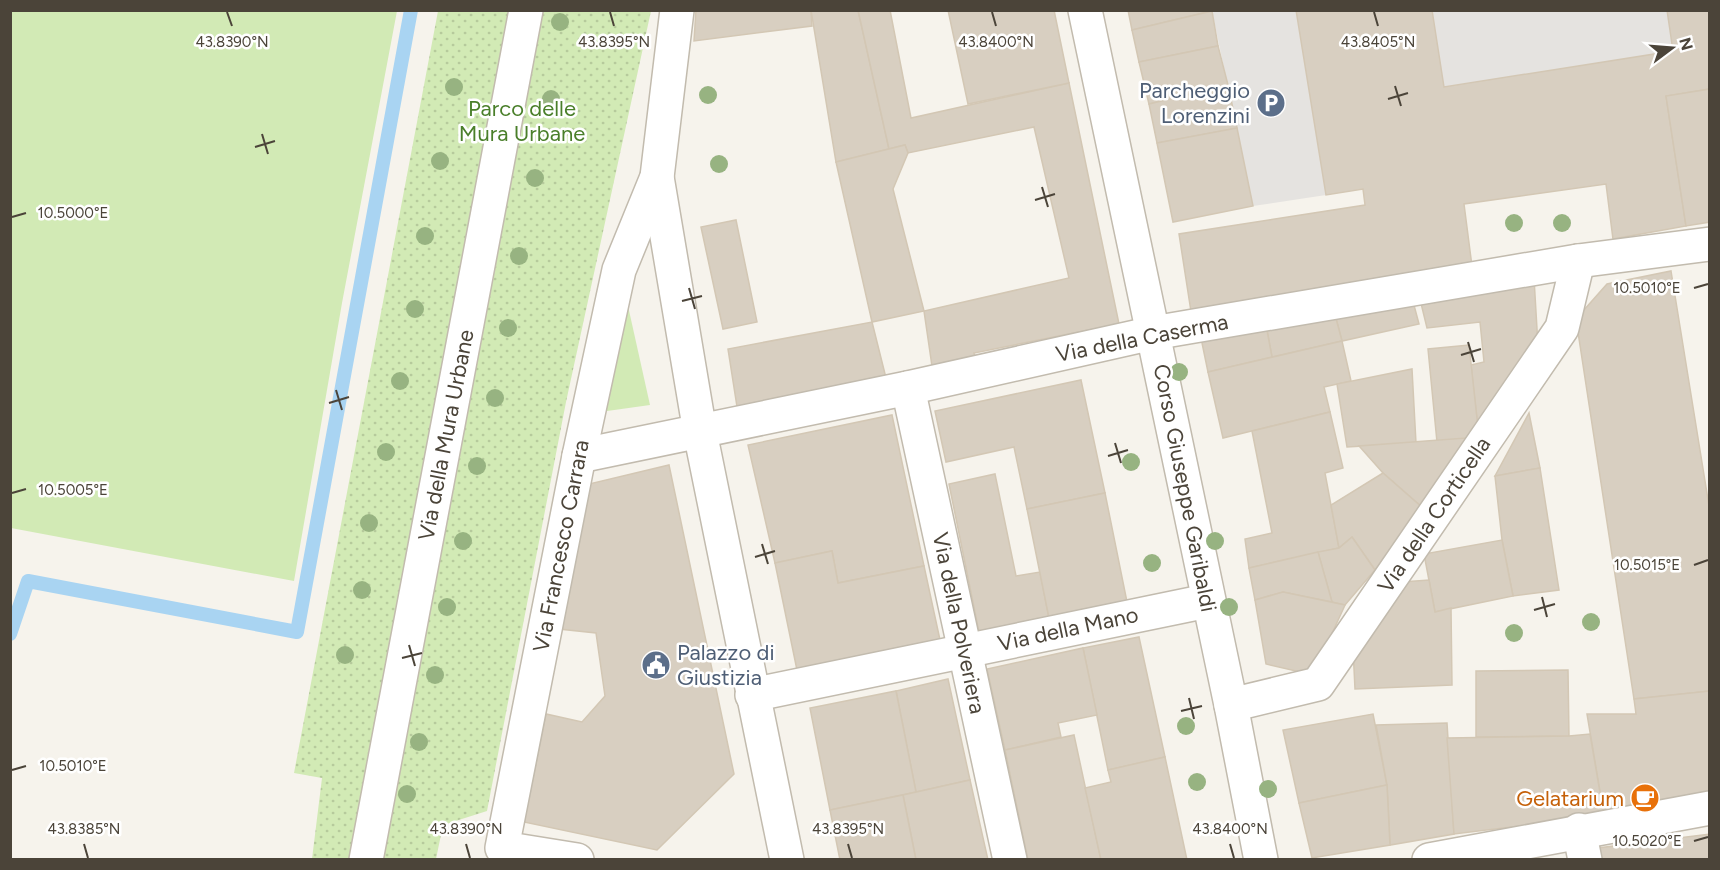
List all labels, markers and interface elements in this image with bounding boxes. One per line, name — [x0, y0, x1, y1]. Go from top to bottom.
north arrow — [1642, 18, 1702, 78]
text: 43.8390°N — [195, 33, 269, 51]
text: 43.8395°N — [578, 33, 650, 51]
text: 43.8400°N — [958, 33, 1034, 51]
text: 43.8405°N — [1341, 33, 1415, 51]
text: N — [1675, 35, 1697, 53]
place label: Parcheggio Lorenzini — [1139, 77, 1250, 129]
parking icon: Parcheggio Lorenzini — [1255, 87, 1287, 119]
park label: Parco delle Mura Urbane — [459, 95, 585, 147]
text: 10.5000°E — [38, 204, 108, 222]
text: 10.5010°E — [1613, 279, 1681, 297]
street label: Via della Caserma — [1054, 308, 1230, 368]
street label: Via della Mura Urbane — [412, 327, 480, 543]
street label: Corso Giuseppe Garibaldi — [1148, 362, 1222, 614]
street label: Via della Corticella — [1372, 432, 1496, 598]
street label: Via Francesco Carrara — [527, 438, 595, 654]
text: 10.5005°E — [38, 481, 108, 499]
street label: Via della Polveriera — [927, 530, 991, 716]
text: 10.5015°E — [1614, 556, 1680, 574]
street label: Via della Mano — [995, 601, 1141, 657]
place label: Palazzo di Giustizia — [677, 639, 775, 691]
public building icon: Palazzo di Giustizia — [640, 649, 672, 681]
text: 10.5010°E — [39, 757, 107, 775]
cafe icon: Gelatarium — [1629, 782, 1661, 814]
place label: Gelatarium — [1516, 785, 1624, 812]
text: 43.8385°N — [48, 820, 120, 838]
text: 43.8390°N — [429, 820, 503, 838]
text: 43.8395°N — [812, 820, 884, 838]
text: 43.8400°N — [1192, 820, 1268, 838]
text: 10.5020°E — [1612, 832, 1682, 850]

